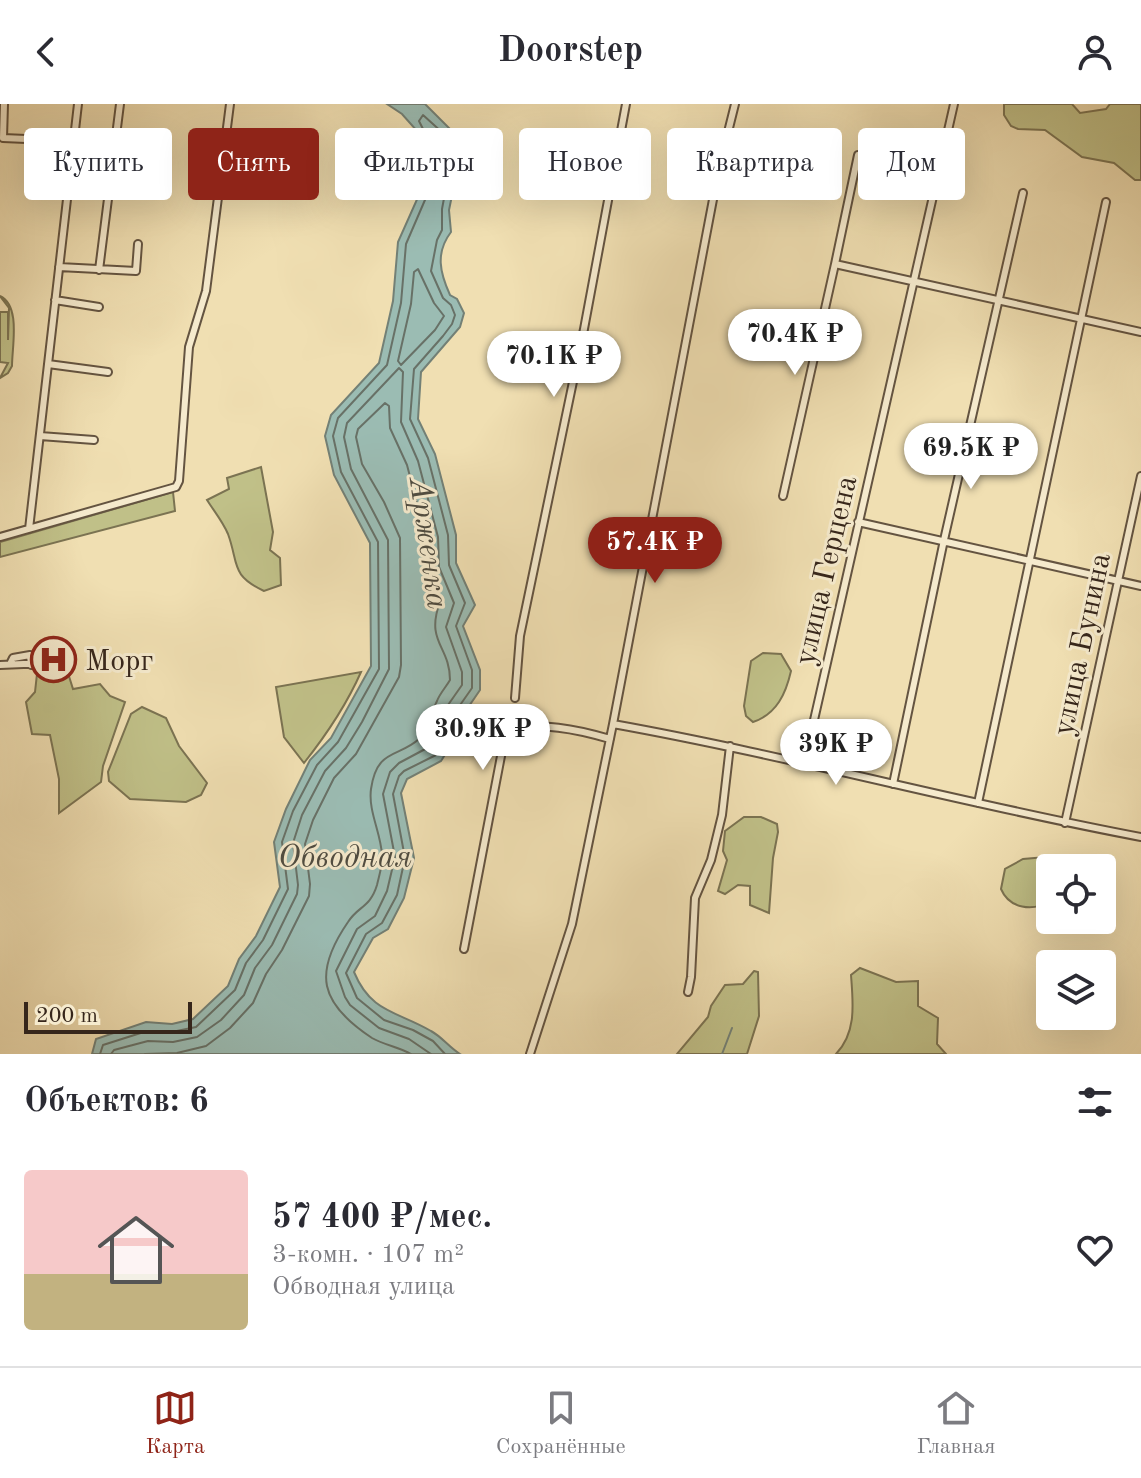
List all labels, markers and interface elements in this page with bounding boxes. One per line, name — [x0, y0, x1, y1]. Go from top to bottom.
icon: back — [24, 30, 68, 74]
icon: person — [1073, 30, 1117, 74]
text: Doorstep — [498, 34, 643, 70]
chip: Купить — [24, 128, 172, 200]
chip: Снять — [188, 128, 319, 200]
chip: Фильтры — [335, 128, 503, 200]
chip: Новое — [519, 128, 651, 200]
chip: Квартира — [667, 128, 842, 200]
chip: Дом — [858, 128, 965, 200]
pin: 70.4K ₽ — [721, 309, 869, 377]
text: 70.4K ₽ — [746, 322, 844, 348]
pin: 70.1K ₽ — [480, 331, 628, 399]
text: 70.1K ₽ — [505, 344, 603, 370]
pin: 69.5K ₽ — [897, 423, 1045, 491]
text: 69.5K ₽ — [922, 436, 1020, 462]
street label: улица Герцена — [791, 473, 863, 668]
water label: Арженка — [402, 474, 452, 611]
pin: 57.4K ₽ — [581, 517, 729, 585]
text: 57.4K ₽ — [606, 530, 704, 556]
street label: улица Бунина — [1049, 550, 1117, 739]
hospital icon: Морг — [30, 636, 78, 684]
place label: Морг — [85, 647, 154, 677]
pin: 30.9K ₽ — [409, 704, 557, 772]
text: 30.9K ₽ — [434, 717, 532, 743]
pin: 39K ₽ — [780, 719, 892, 787]
text: 39K ₽ — [798, 732, 874, 758]
water label: Обводная — [278, 843, 412, 875]
map controls — [1036, 854, 1116, 1030]
button: locate — [1036, 854, 1116, 934]
button: layers — [1036, 950, 1116, 1030]
scale bar — [24, 998, 192, 1034]
text: 200 m — [36, 1005, 98, 1027]
icon: filters — [1073, 1080, 1117, 1124]
text: Объектов: 6 — [24, 1085, 209, 1119]
text: 57 400 ₽/мес. — [272, 1201, 492, 1235]
icon: home — [88, 1202, 184, 1298]
icon: heart — [1073, 1228, 1117, 1272]
text: 3-комн. · 107 m² — [272, 1242, 464, 1268]
text: Обводная улица — [272, 1274, 455, 1300]
tab: Карта — [145, 1386, 205, 1461]
tab: Сохранённые — [496, 1386, 626, 1461]
tab: Главная — [916, 1386, 996, 1461]

